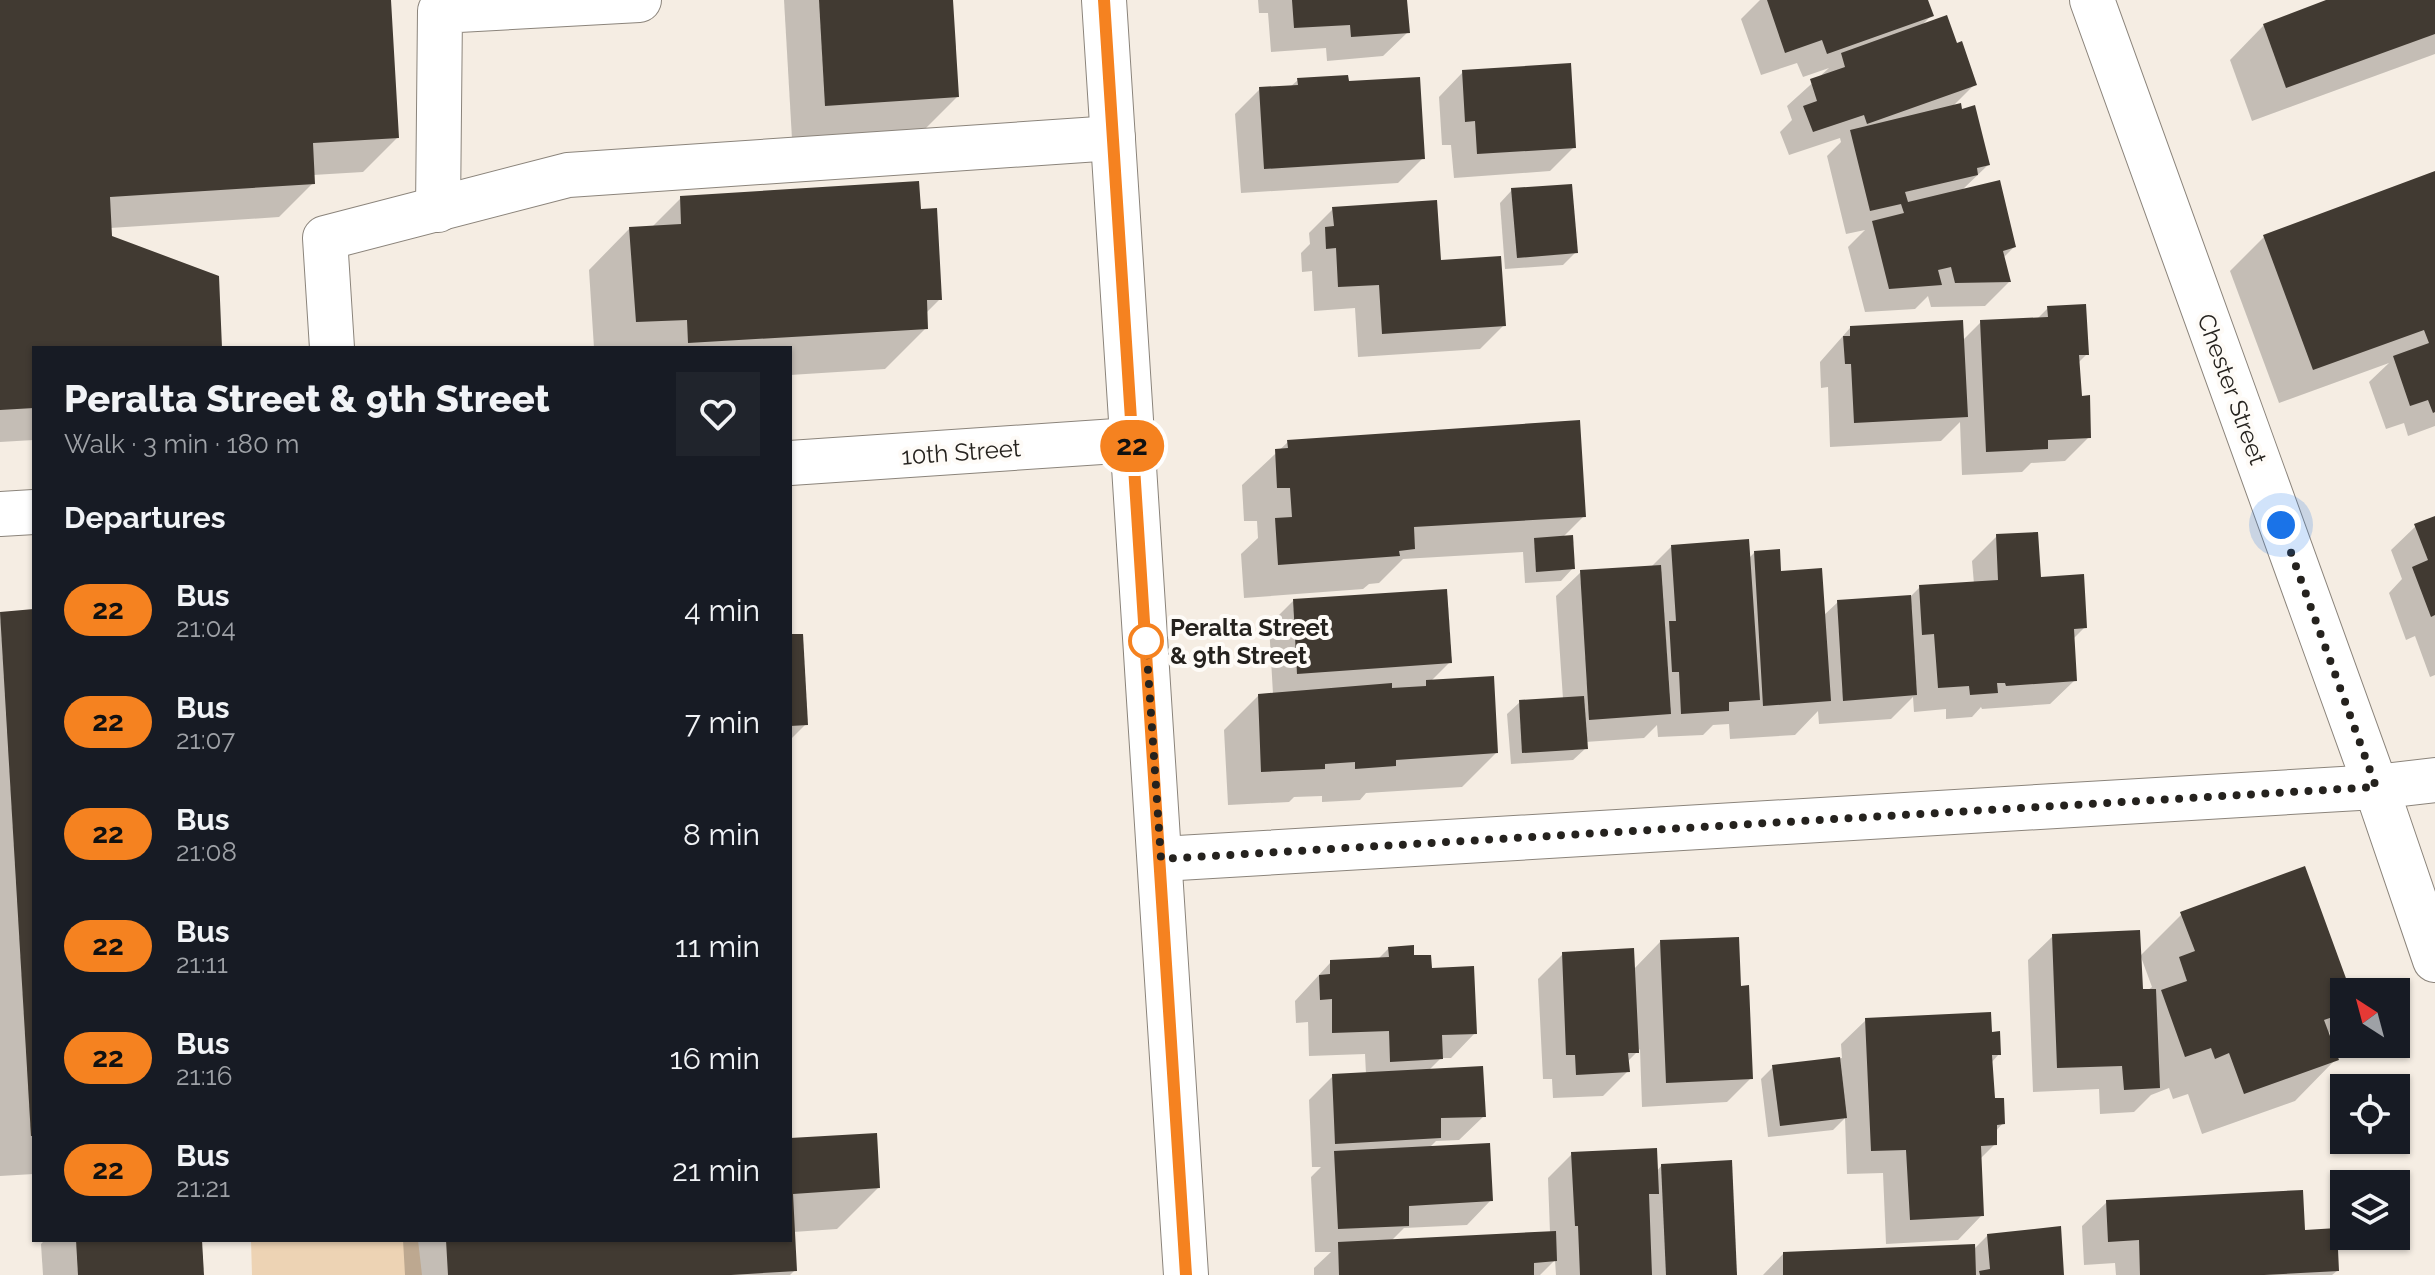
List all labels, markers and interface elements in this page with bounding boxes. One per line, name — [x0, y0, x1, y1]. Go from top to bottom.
street label: Chester Street — [2191, 310, 2273, 468]
button: heart — [676, 372, 760, 456]
text: Peralta Street & 9th Street — [64, 376, 550, 421]
line badge: 22 — [1096, 420, 1168, 472]
text: Walk · 3 min · 180 m — [64, 429, 299, 459]
text: 22 — [1116, 429, 1148, 462]
street label: 10th Street — [900, 433, 1022, 471]
text: Departures — [64, 500, 226, 535]
your location — [2261, 505, 2301, 545]
text: Bus — [176, 578, 230, 613]
text: 22 — [92, 593, 124, 626]
text: 4 min — [684, 593, 760, 628]
text: 21:04 — [176, 613, 236, 643]
place label: Peralta Street & 9th Street — [1170, 613, 1329, 670]
marker: Peralta Street & 9th Street — [1129, 624, 1163, 658]
text: Bus — [176, 690, 230, 725]
text: 22 — [92, 705, 124, 738]
text: 7 min — [685, 705, 760, 740]
text: 21:07 — [176, 725, 235, 755]
text: Bus — [176, 802, 230, 837]
text: 22 — [92, 817, 124, 850]
text: 8 min — [683, 817, 760, 852]
text: 21:08 — [176, 837, 237, 867]
text: Bus — [176, 914, 230, 949]
text: 22 — [92, 929, 124, 962]
text: 11 min — [675, 929, 760, 964]
text: 21:11 — [176, 949, 228, 979]
north arrow — [2330, 978, 2410, 1058]
map controls — [2330, 978, 2410, 1250]
text: Bus — [176, 1026, 230, 1061]
text: 22 — [92, 1041, 124, 1074]
text: 16 min — [670, 1041, 760, 1076]
text: 21:16 — [176, 1061, 232, 1091]
button: locate — [2330, 1074, 2410, 1154]
text: Bus — [176, 1138, 230, 1173]
text: 22 — [92, 1153, 124, 1186]
text: 21 min — [672, 1153, 760, 1188]
button: layers — [2330, 1170, 2410, 1250]
text: 21:21 — [176, 1173, 230, 1203]

